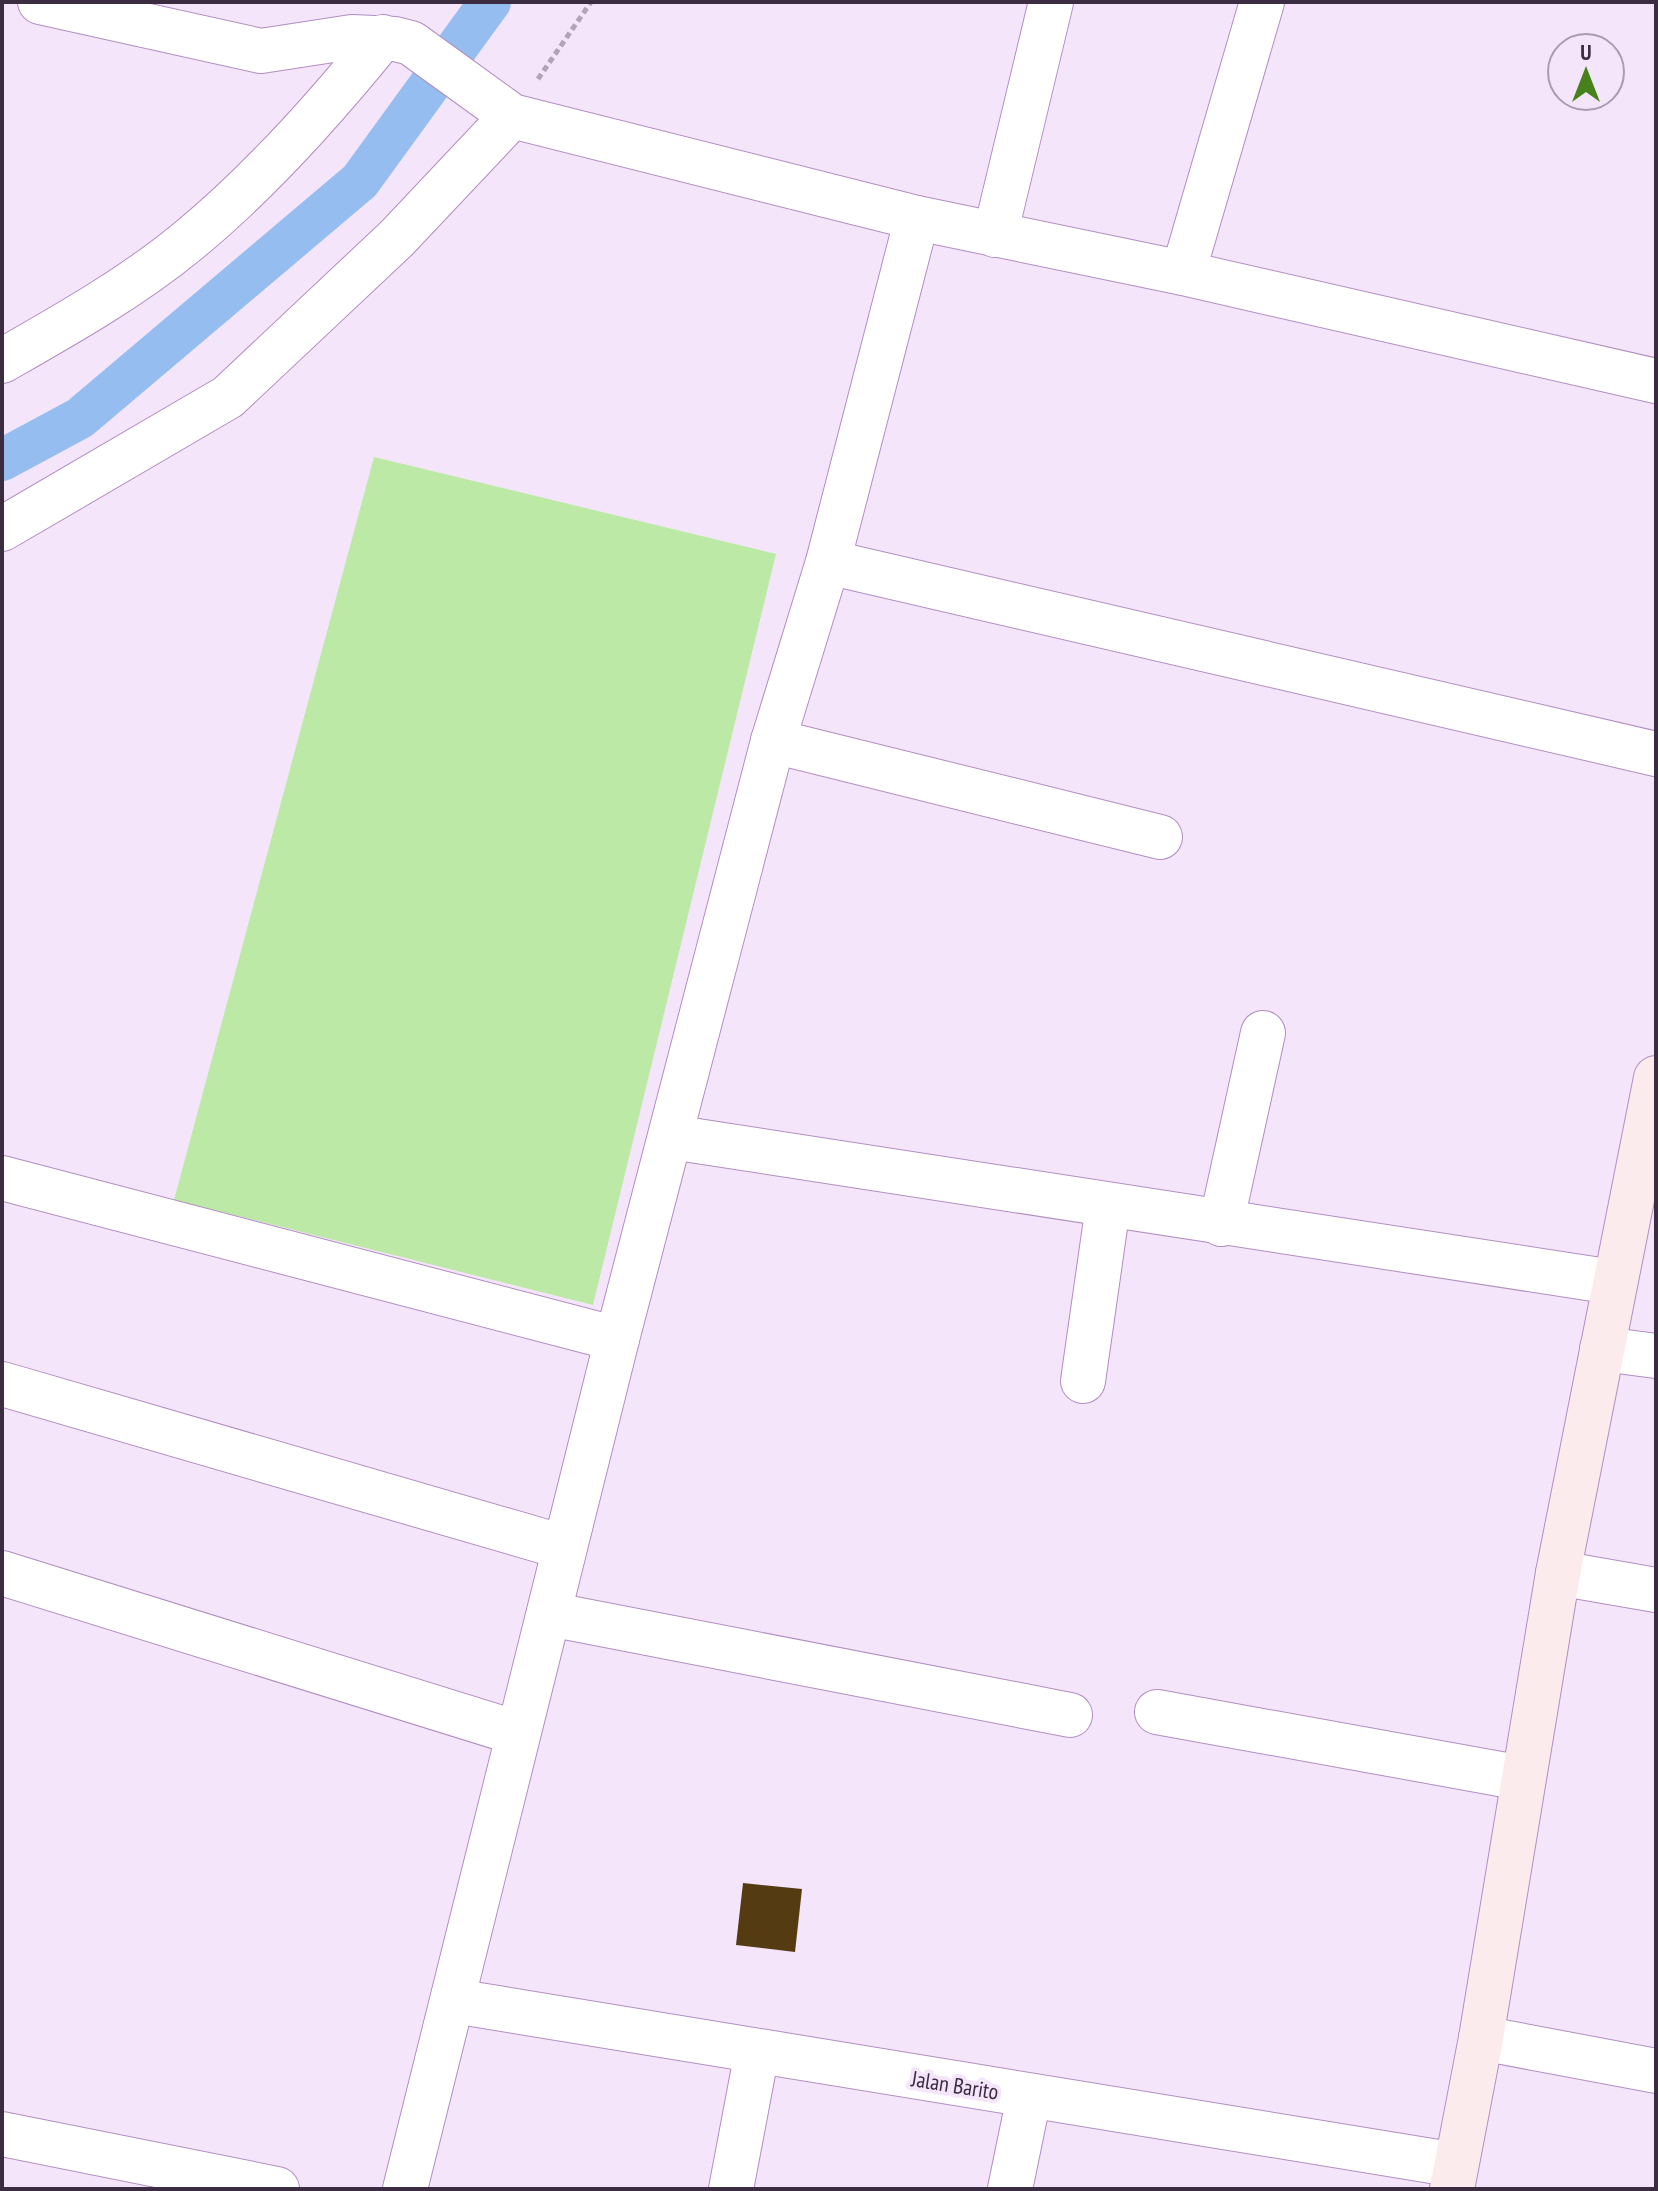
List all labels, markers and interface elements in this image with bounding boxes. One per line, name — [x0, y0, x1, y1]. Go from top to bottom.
north arrow — [1546, 32, 1626, 112]
text: U — [1580, 38, 1592, 66]
street label: Jalan Barito — [909, 2064, 1001, 2106]

